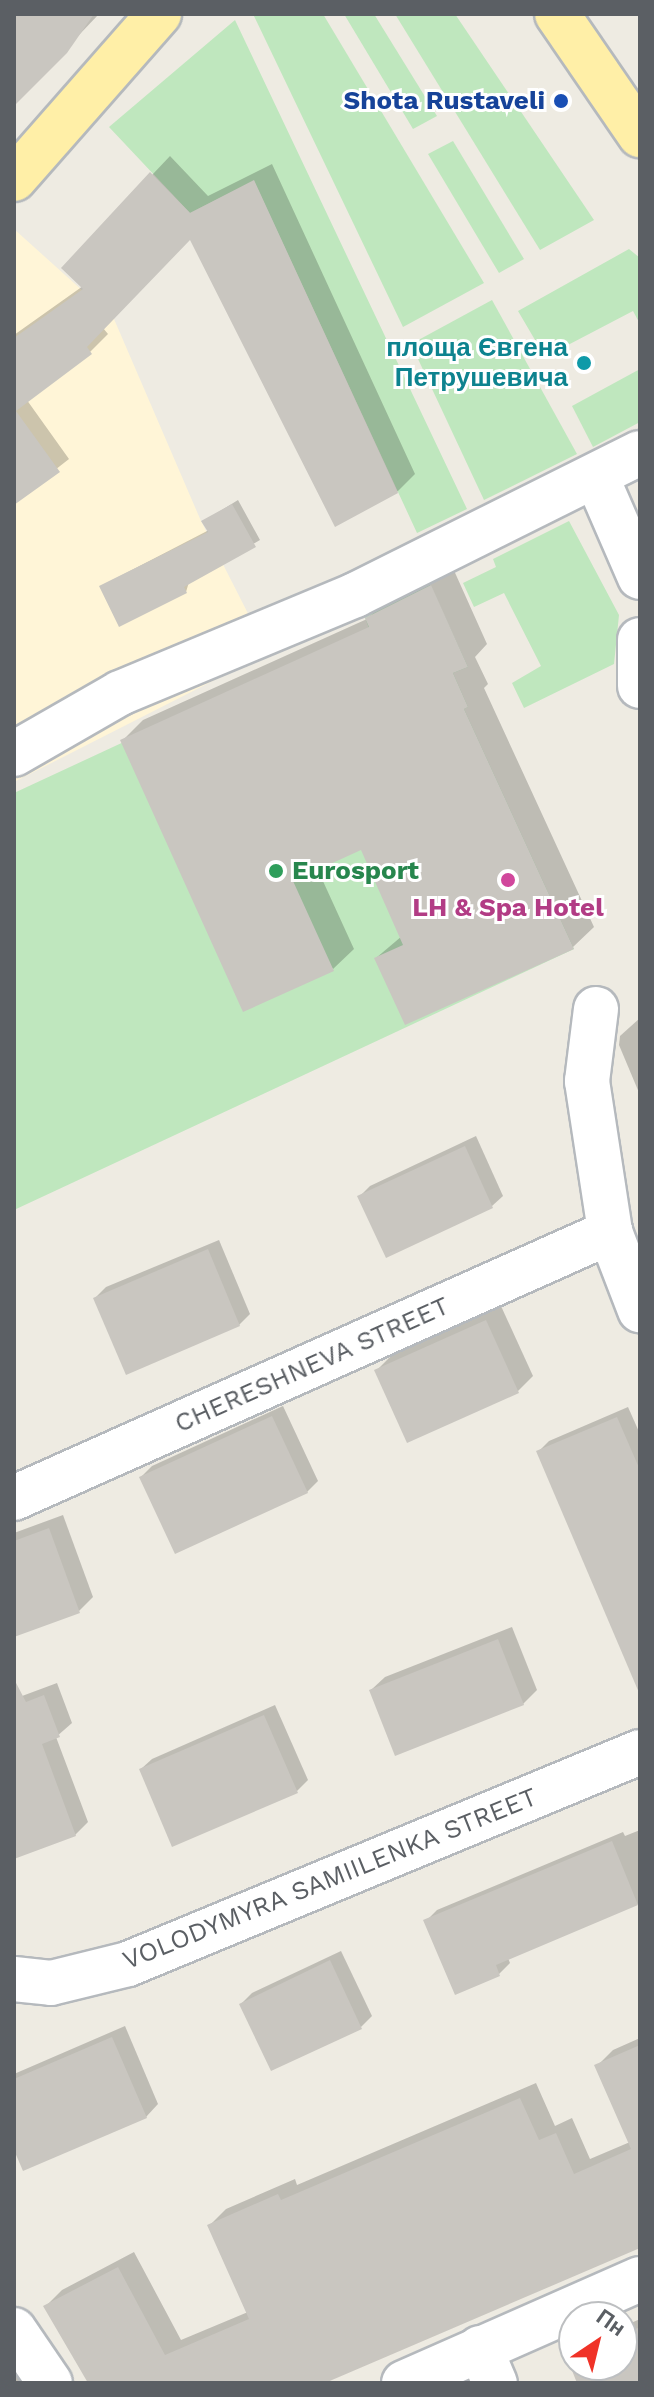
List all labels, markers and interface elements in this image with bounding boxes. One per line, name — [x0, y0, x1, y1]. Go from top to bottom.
place label: Shota Rustaveli — [343, 85, 545, 117]
marker: Shota Rustaveli — [552, 92, 570, 110]
place label: площа Євгена Петрушевича — [386, 332, 568, 394]
marker: площа Євгена Петрушевича — [575, 354, 593, 372]
place label: Eurosport — [292, 855, 419, 887]
marker: Eurosport — [267, 862, 285, 880]
marker: LH & Spa Hotel — [499, 871, 517, 889]
place label: LH & Spa Hotel — [412, 892, 604, 924]
street label: CHERESHNEVA STREET — [170, 1290, 454, 1440]
street label: VOLODYMYRA SAMIILENKA STREET — [117, 1781, 543, 1977]
north arrow — [558, 2301, 638, 2381]
text: Пн — [592, 2304, 630, 2341]

